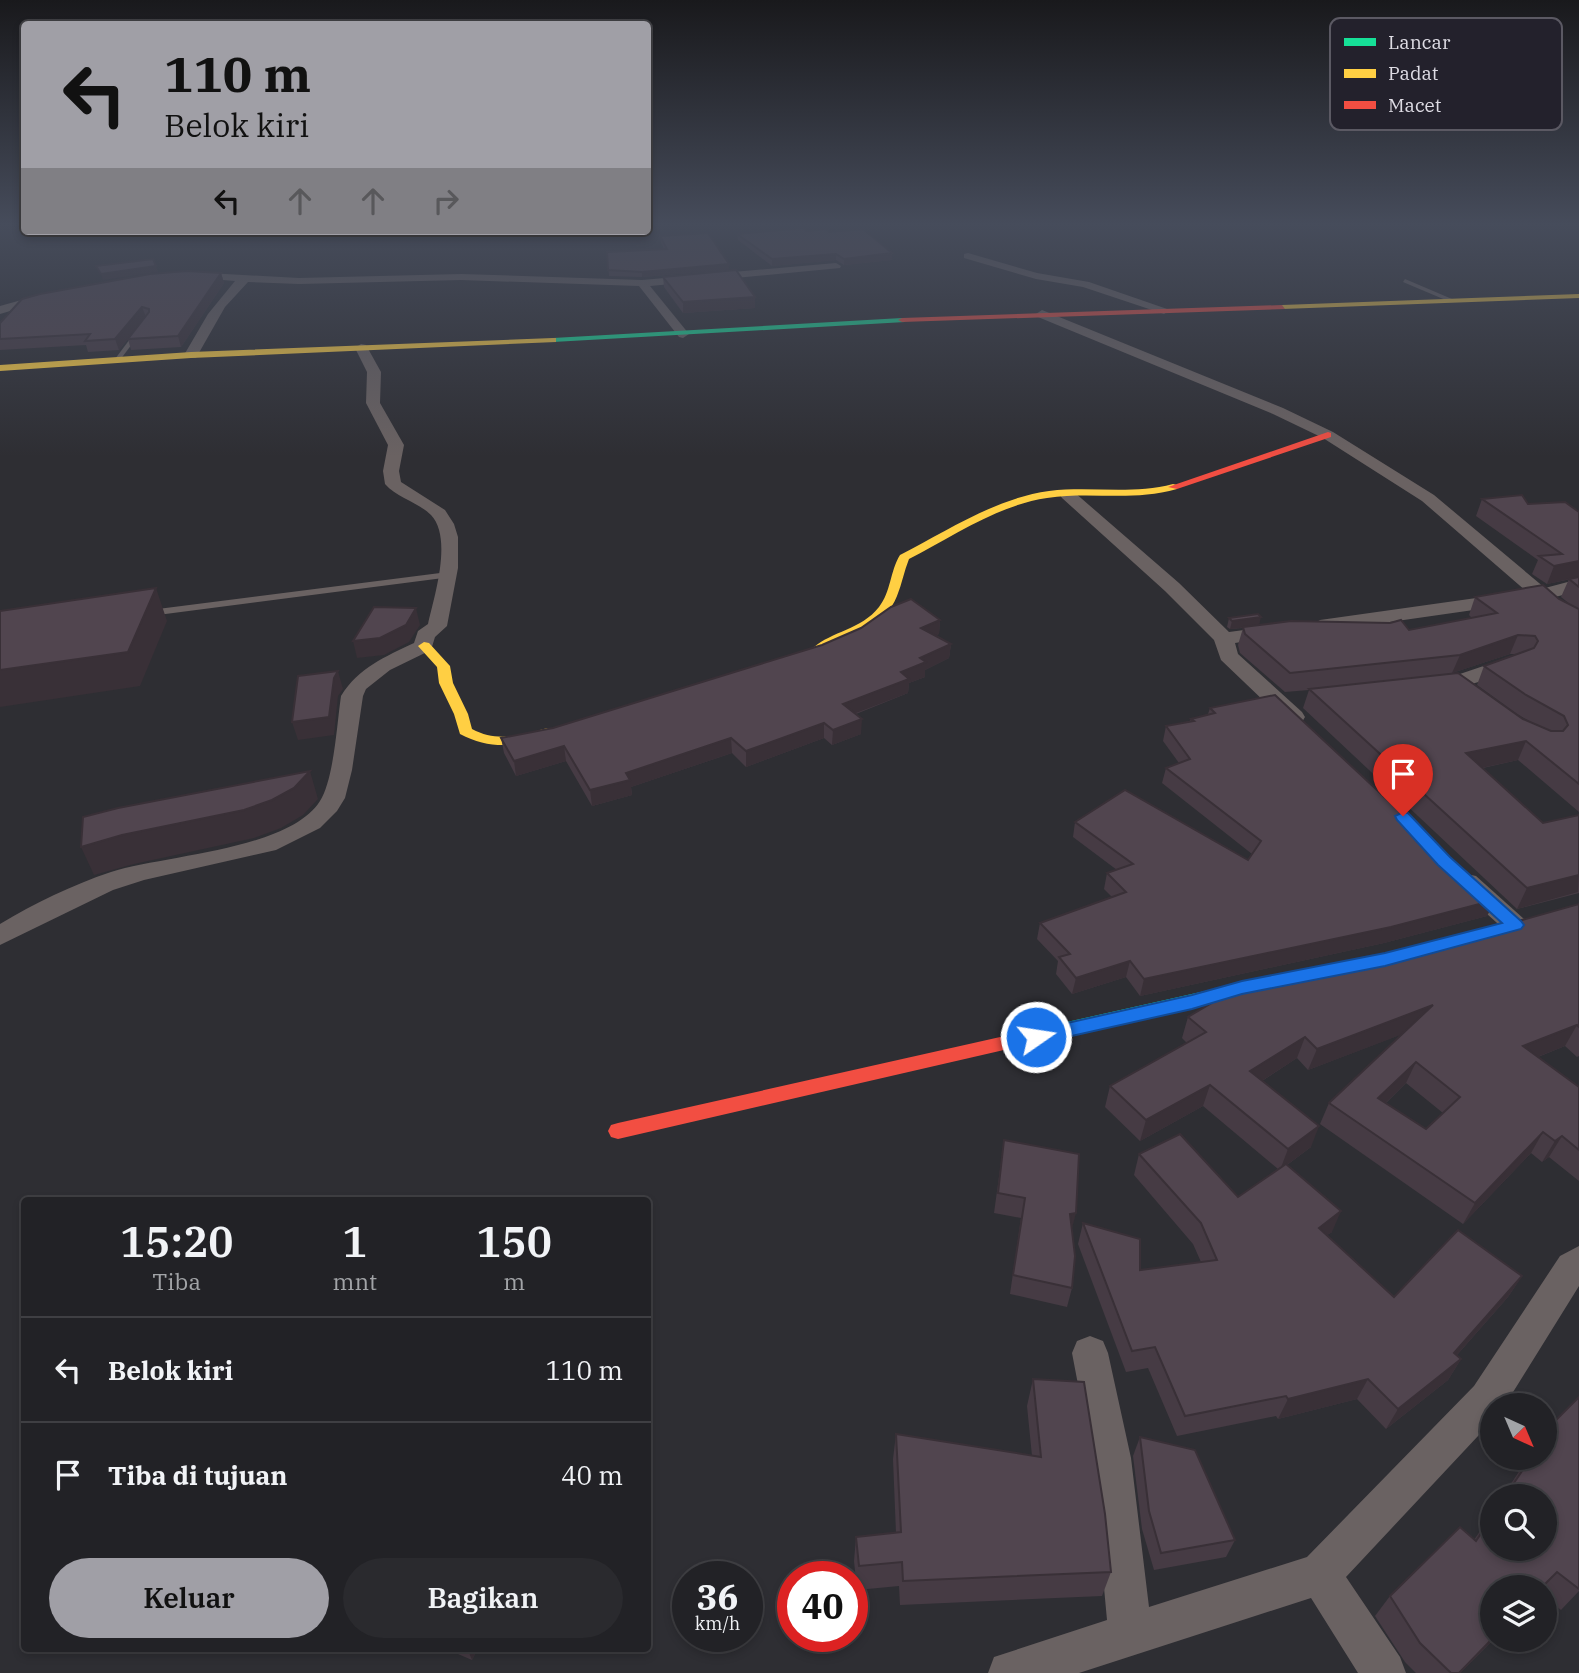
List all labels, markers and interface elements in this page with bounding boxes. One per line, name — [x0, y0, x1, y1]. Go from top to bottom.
legend — [1330, 18, 1562, 130]
text: Lancar — [1388, 30, 1451, 54]
text: 110 m — [164, 42, 311, 105]
icon: left — [49, 49, 140, 140]
text: Padat — [1388, 61, 1439, 85]
text: Macet — [1388, 93, 1442, 117]
text: Belok kiri — [164, 104, 309, 146]
icon: left — [208, 182, 246, 220]
icon: ahead — [281, 182, 319, 220]
icon: ahead — [354, 182, 392, 220]
icon: right — [427, 182, 465, 220]
pin — [1373, 744, 1433, 816]
icon: arrive — [1384, 755, 1422, 793]
position arrow — [999, 1000, 1073, 1074]
text: 15:20 — [120, 1214, 233, 1269]
text: 1 — [342, 1214, 367, 1269]
text: 150 — [476, 1214, 552, 1269]
text: Tiba — [152, 1266, 201, 1296]
text: mnt — [332, 1266, 377, 1296]
text: m — [503, 1266, 525, 1296]
icon: left — [49, 1351, 87, 1389]
text: Belok kiri — [108, 1353, 233, 1387]
text: 110 m — [545, 1353, 623, 1387]
north arrow — [1480, 1393, 1558, 1470]
map controls — [1480, 1393, 1557, 1652]
icon: arrive — [49, 1456, 87, 1494]
text: Tiba di tujuan — [108, 1458, 288, 1492]
text: 40 m — [561, 1458, 623, 1492]
button: search — [1480, 1484, 1557, 1561]
button: Keluar — [49, 1558, 329, 1638]
button: Bagikan — [343, 1558, 623, 1638]
speed limit sign: 40 — [777, 1561, 868, 1652]
text: 36 — [696, 1574, 739, 1620]
button: layers — [1480, 1575, 1557, 1652]
text: km/h — [695, 1612, 740, 1635]

